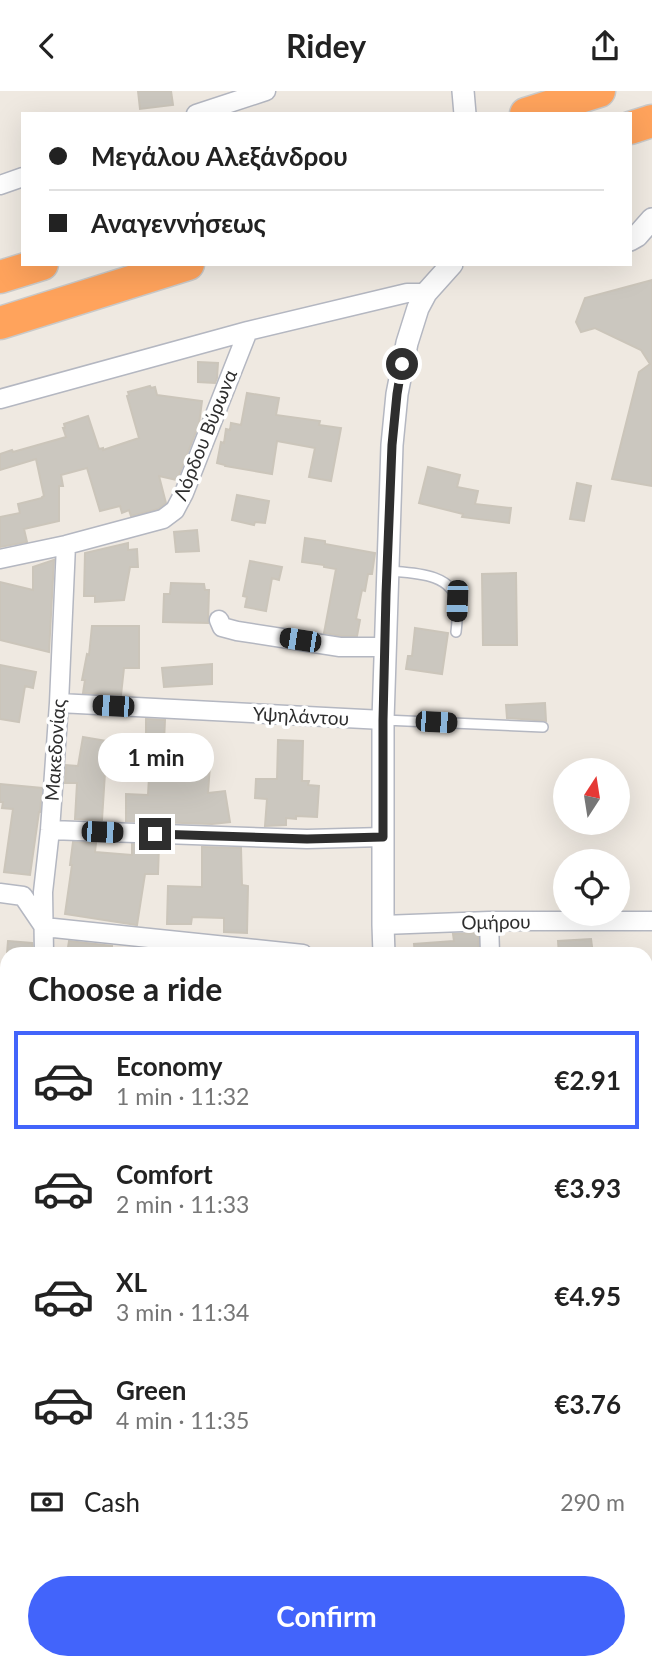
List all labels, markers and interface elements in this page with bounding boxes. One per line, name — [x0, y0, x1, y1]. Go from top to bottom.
text: Ridey — [286, 26, 366, 65]
icon: back — [28, 27, 66, 65]
icon: share — [586, 27, 624, 65]
text: Μεγάλου Αλεξάνδρου — [91, 140, 348, 172]
text: Αναγεννήσεως — [91, 207, 266, 239]
route start — [386, 348, 418, 380]
street label: Λόρδου Βύρωνα — [168, 365, 242, 504]
car — [446, 580, 469, 622]
car — [278, 626, 323, 654]
car — [92, 694, 135, 718]
street label: Μακεδονίας — [39, 698, 70, 802]
street label: Υψηλάντου — [252, 701, 350, 730]
car — [415, 710, 458, 734]
callout: 1 min — [97, 733, 213, 781]
text: 1 min — [127, 743, 185, 771]
north arrow — [553, 758, 630, 835]
map controls — [553, 758, 630, 926]
route end — [139, 818, 171, 850]
car — [81, 821, 124, 843]
button: locate — [553, 849, 630, 926]
street label: Ομήρου — [461, 909, 531, 934]
text: Choose a ride — [28, 969, 222, 1008]
icon: car — [32, 1049, 95, 1112]
text: Economy — [116, 1050, 222, 1082]
text: €2.91 — [555, 1064, 621, 1096]
text: 1 min · 11:32 — [116, 1082, 249, 1110]
icon: car — [32, 1157, 95, 1220]
text: Comfort — [116, 1158, 213, 1190]
text: €3.93 — [555, 1172, 621, 1204]
text: 2 min · 11:33 — [116, 1190, 249, 1218]
icon: car — [32, 1265, 95, 1328]
text: XL — [116, 1266, 147, 1298]
text: €4.95 — [555, 1280, 621, 1312]
text: 3 min · 11:34 — [116, 1298, 249, 1326]
icon: car — [32, 1373, 95, 1436]
text: Green — [116, 1374, 186, 1406]
text: €3.76 — [555, 1388, 621, 1420]
text: 4 min · 11:35 — [116, 1406, 249, 1434]
icon: cash — [28, 1483, 66, 1521]
text: Cash — [84, 1486, 140, 1518]
text: 290 m — [560, 1488, 625, 1516]
button: Confirm — [28, 1576, 625, 1656]

